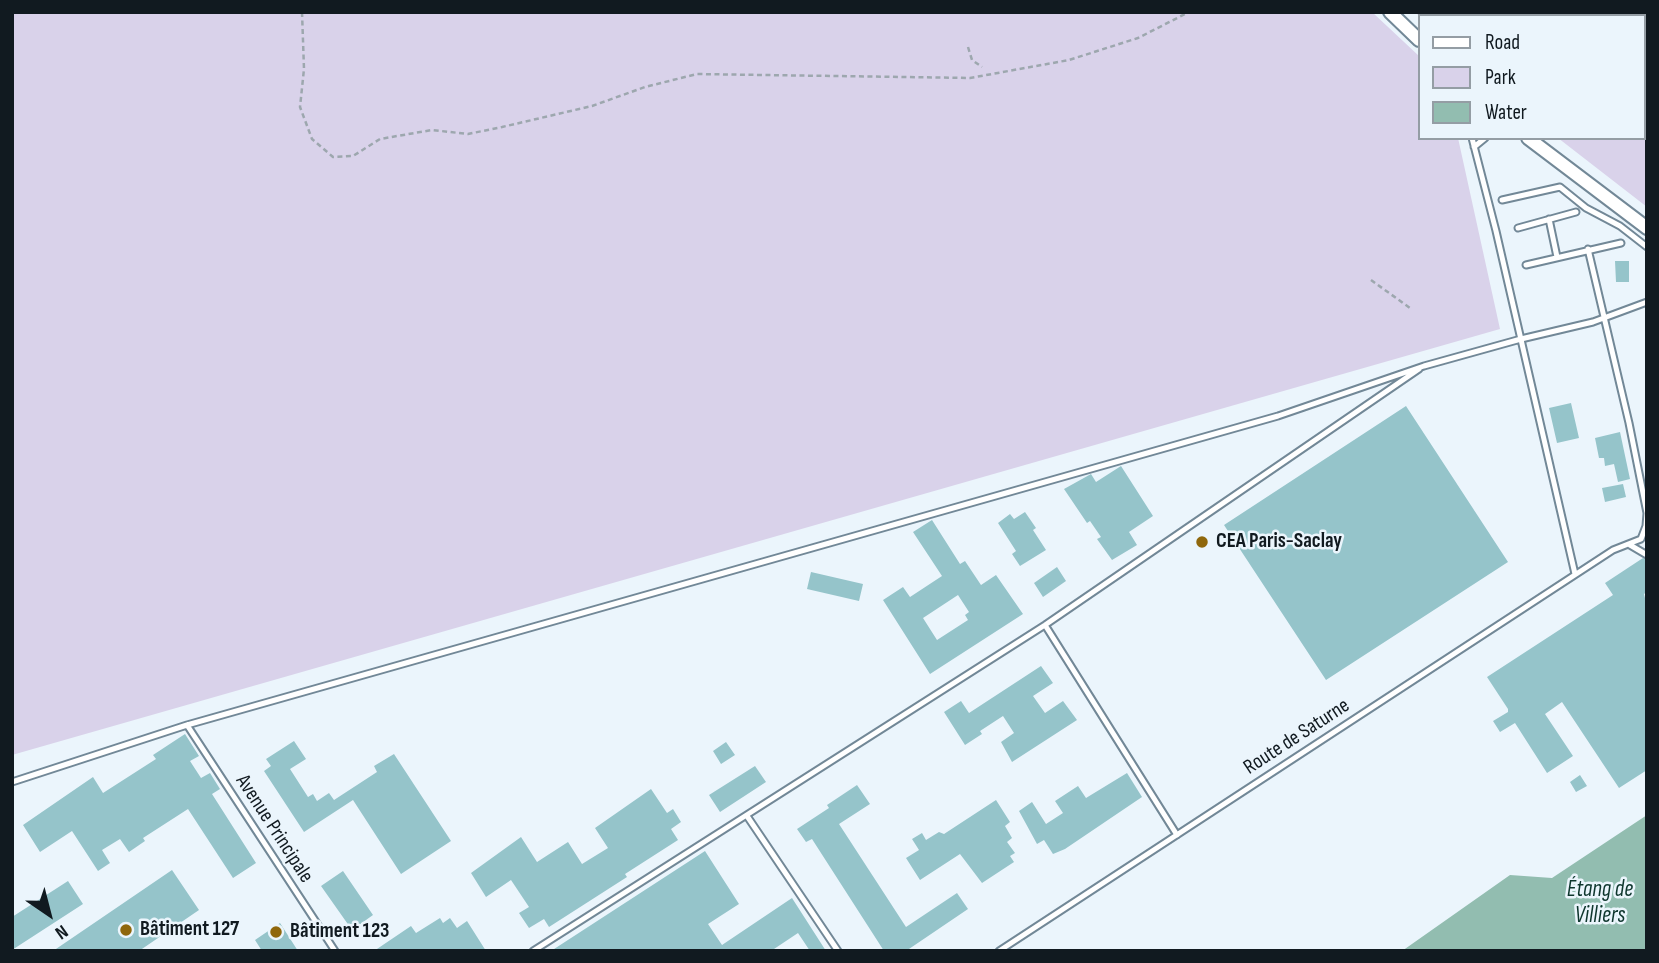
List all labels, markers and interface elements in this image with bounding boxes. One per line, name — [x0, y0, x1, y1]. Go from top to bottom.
legend — [1418, 14, 1645, 140]
text: Road — [1485, 30, 1520, 55]
text: Park — [1485, 65, 1516, 90]
text: Water — [1485, 100, 1527, 125]
place label: CEA Paris-Saclay — [1216, 529, 1342, 555]
marker: CEA Paris-Saclay — [1194, 534, 1210, 550]
street label: Route de Saturne — [1239, 693, 1355, 781]
street label: Avenue Principale — [230, 770, 318, 888]
water label: Étang de Villiers — [1567, 876, 1633, 930]
north arrow — [14, 879, 84, 949]
place label: Bâtiment 127 — [140, 917, 239, 943]
text: N — [51, 919, 72, 944]
place label: Bâtiment 123 — [290, 919, 390, 945]
marker: Bâtiment 127 — [118, 922, 134, 938]
marker: Bâtiment 123 — [268, 924, 284, 940]

